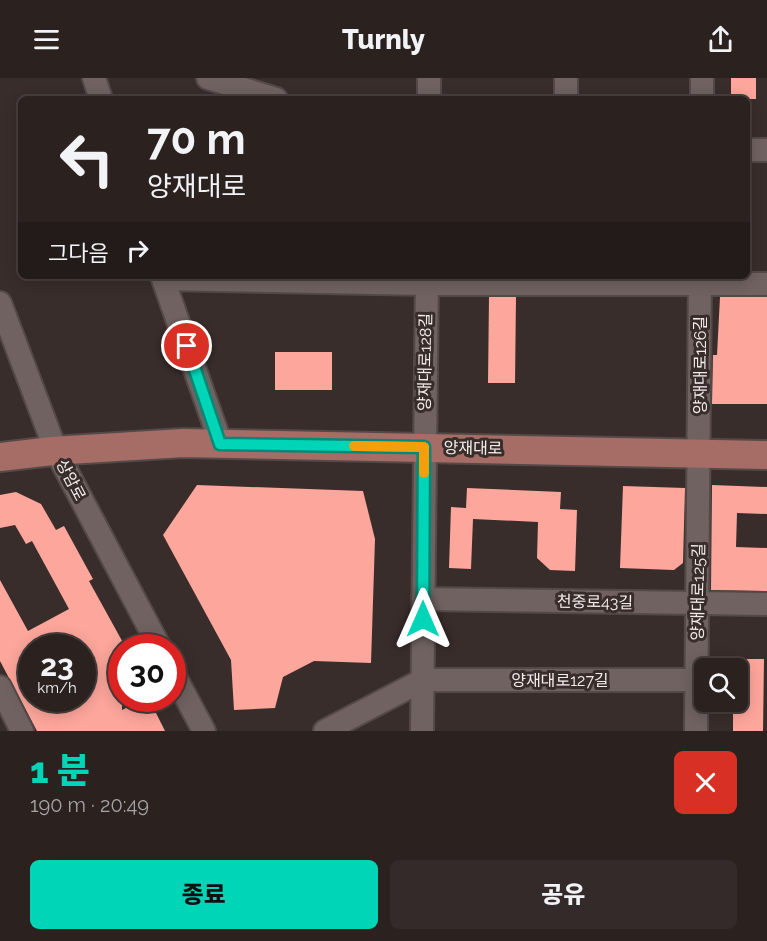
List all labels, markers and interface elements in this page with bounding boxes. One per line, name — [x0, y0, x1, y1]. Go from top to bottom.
icon: menu — [30, 23, 63, 56]
icon: share — [704, 23, 737, 56]
text: Turnly — [342, 24, 425, 55]
text: 70 m — [147, 115, 246, 164]
icon: left — [48, 120, 126, 198]
text: 양재대로 — [147, 171, 246, 202]
icon: right — [121, 234, 154, 267]
text: 그다음 — [48, 240, 109, 266]
street label: 양재대로128길 — [415, 313, 435, 411]
street label: 양재대로126길 — [691, 316, 710, 414]
pin — [161, 320, 212, 371]
icon: arrive — [170, 329, 203, 362]
street label: 양재대로 — [443, 438, 503, 458]
street label: 상암로 — [52, 456, 90, 504]
street label: 양재대로125길 — [688, 543, 708, 641]
position arrow — [391, 587, 455, 651]
street label: 천중로43길 — [557, 592, 633, 612]
speed limit sign: 30 — [108, 634, 186, 712]
text: 23 — [40, 648, 74, 683]
map controls — [694, 658, 748, 712]
button: search — [694, 658, 748, 712]
street label: 양재대로127길 — [511, 671, 609, 690]
text: km/h — [37, 679, 77, 697]
text: 1 분 — [30, 749, 90, 791]
button: close — [674, 751, 737, 814]
text: 190 m · 20:49 — [30, 793, 149, 817]
button: 종료 — [30, 860, 378, 929]
button: 공유 — [390, 860, 737, 929]

